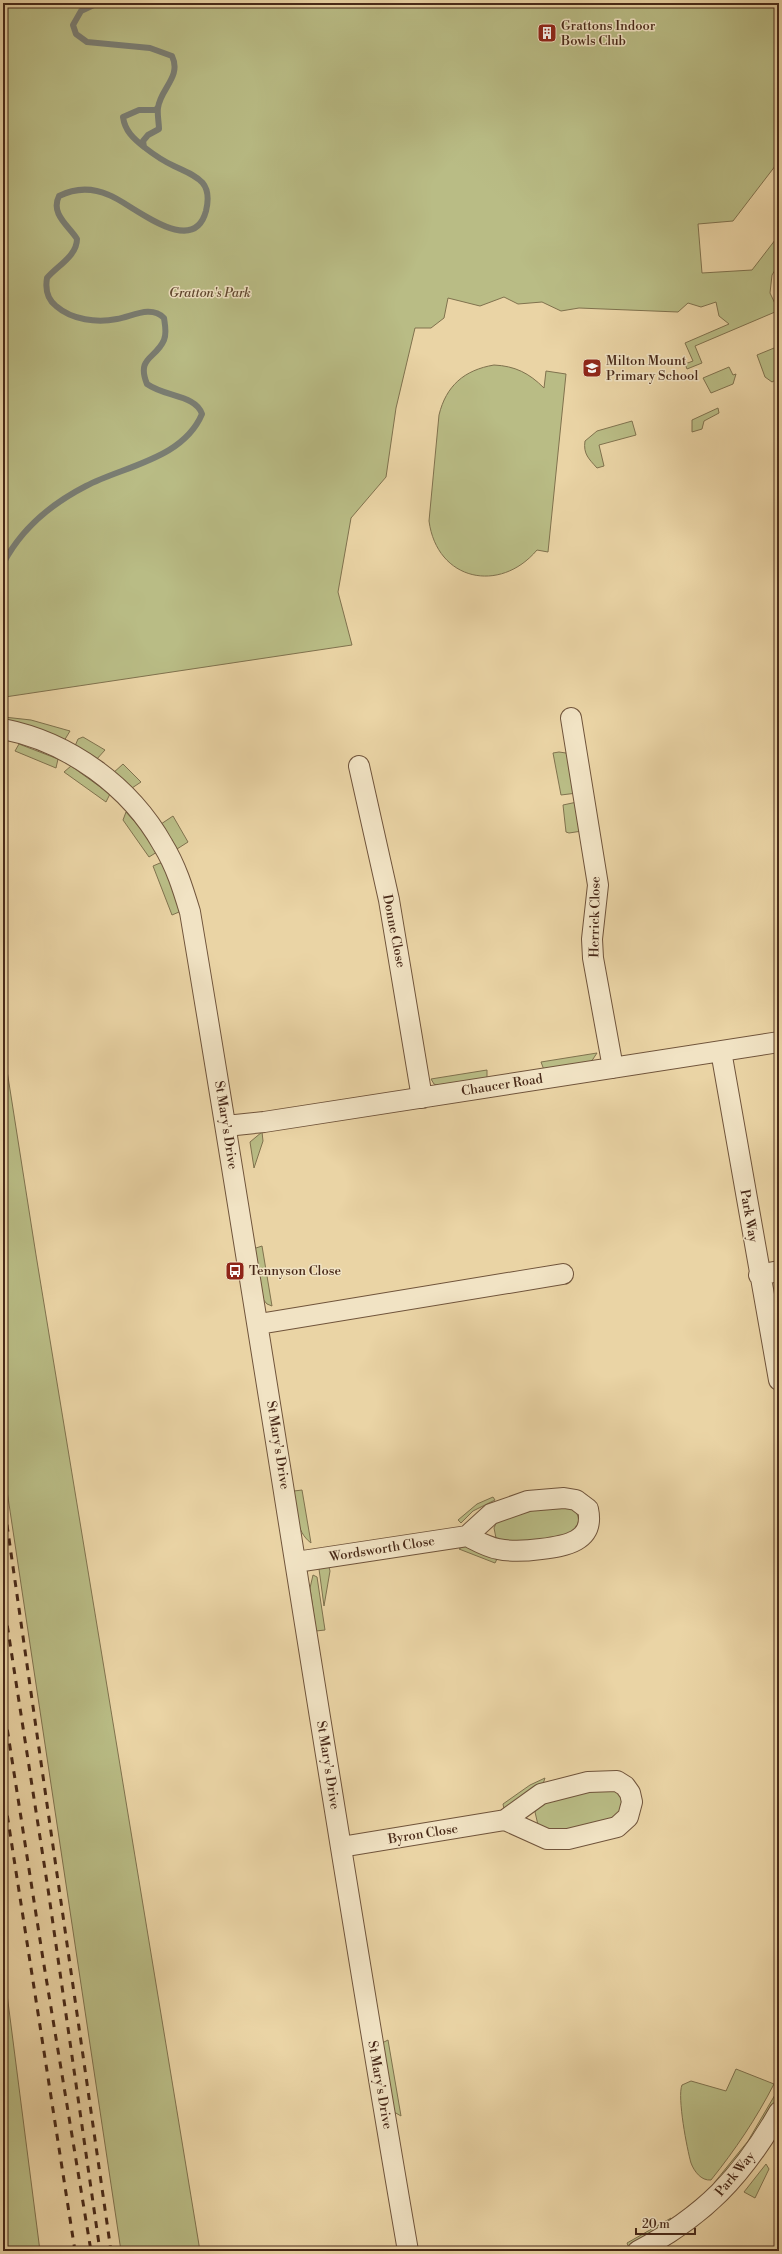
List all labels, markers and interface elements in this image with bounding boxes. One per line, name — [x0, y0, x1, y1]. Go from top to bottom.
place label: Grattons Indoor Bowls Club — [560, 18, 656, 49]
building icon: Grattons Indoor Bowls Club — [536, 22, 558, 44]
park label: Gratton's Park — [169, 285, 251, 301]
place label: Milton Mount Primary School — [606, 353, 698, 384]
school or university icon: Milton Mount Primary School — [581, 357, 603, 379]
street label: Herrick Close — [586, 876, 604, 958]
street label: Donne Close — [379, 893, 409, 970]
street label: Chaucer Road — [460, 1071, 544, 1099]
street label: St Mary's Drive — [211, 1079, 241, 1171]
street label: Park Way — [736, 1188, 762, 1244]
bus stop icon: Tennyson Close — [224, 1260, 246, 1282]
place label: Tennyson Close — [249, 1263, 341, 1279]
street label: St Mary's Drive — [263, 1399, 293, 1491]
street label: Wordsworth Close — [327, 1533, 436, 1565]
street label: St Mary's Drive — [313, 1719, 343, 1811]
street label: Byron Close — [386, 1821, 460, 1848]
street label: St Mary's Drive — [364, 2039, 396, 2131]
street label: Park Way — [712, 2148, 759, 2200]
scale bar — [636, 2210, 695, 2236]
text: 20 m — [642, 2217, 670, 2232]

